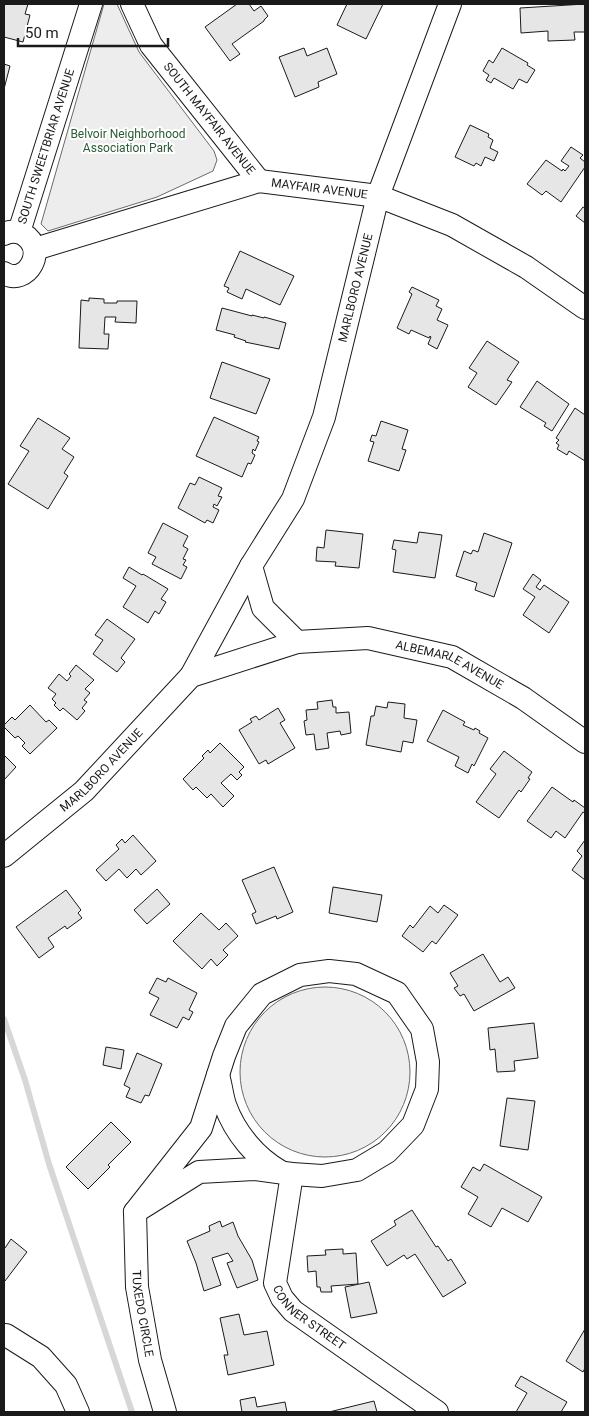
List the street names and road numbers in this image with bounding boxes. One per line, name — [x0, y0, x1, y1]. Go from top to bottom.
street label: SOUTH MAYFAIR AVENUE — [161, 60, 258, 177]
street label: SOUTH SWEETBRIAR AVENUE — [15, 67, 77, 226]
street label: MAYFAIR AVENUE — [270, 176, 369, 202]
street label: MARLBORO AVENUE — [336, 232, 376, 344]
street label: ALBEMARLE AVENUE — [394, 637, 506, 692]
street label: MARLBORO AVENUE — [57, 726, 146, 815]
street label: TUXEDO CIRCLE — [130, 1270, 156, 1358]
street label: CONNER STREET — [270, 1283, 348, 1353]

